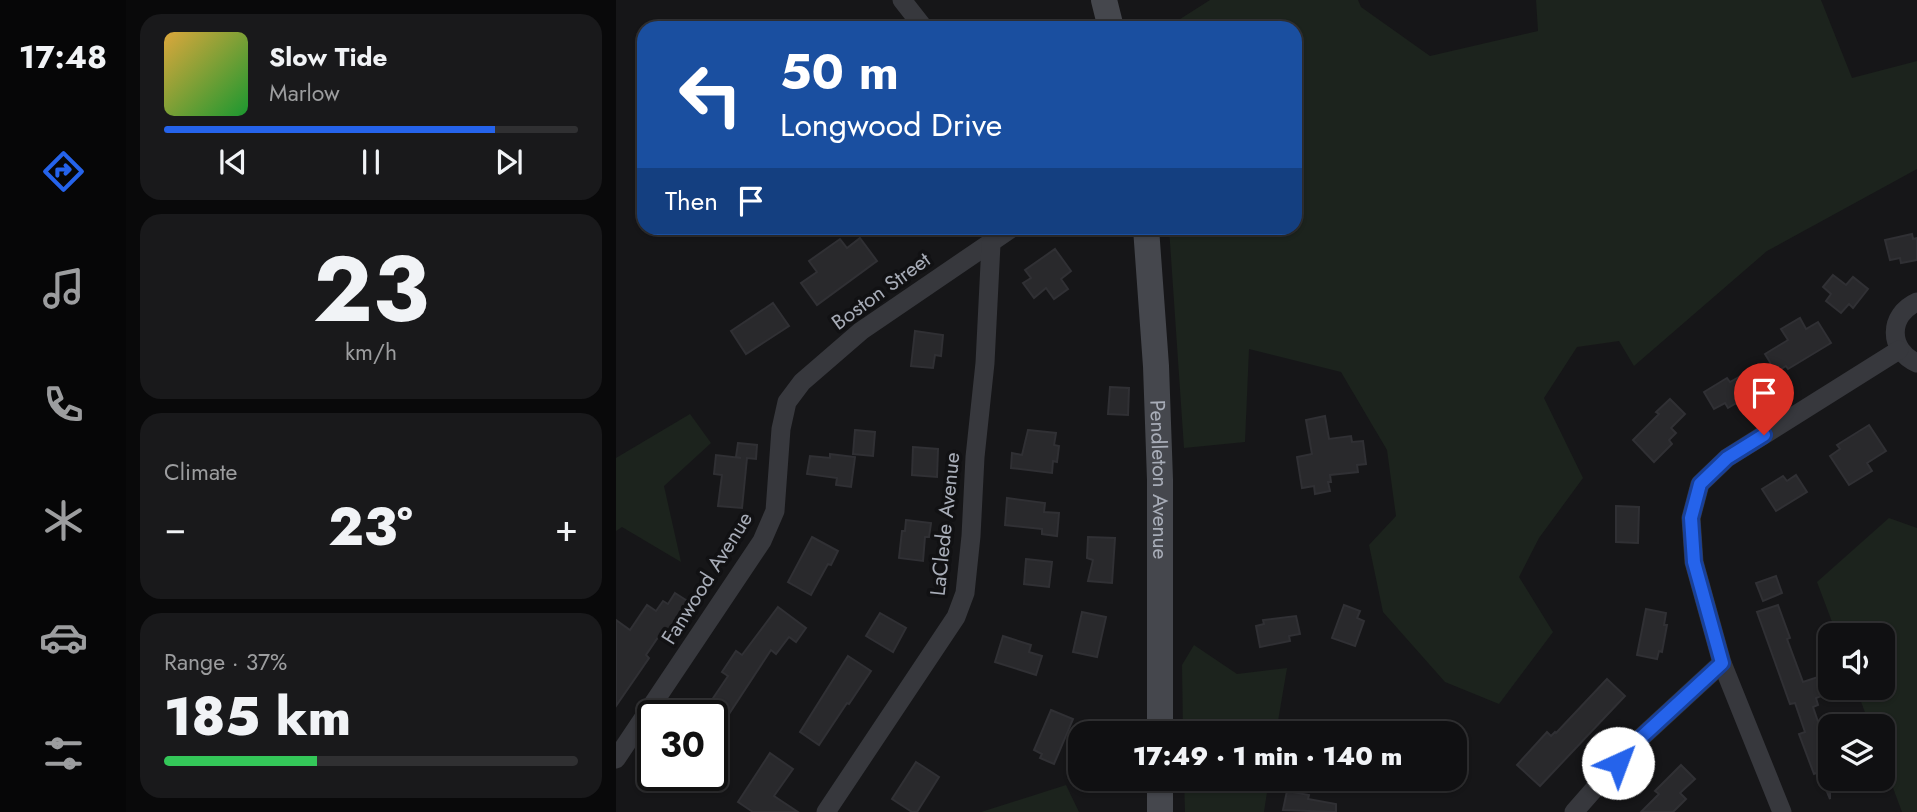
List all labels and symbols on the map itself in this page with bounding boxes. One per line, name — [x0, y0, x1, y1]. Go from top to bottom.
street label: Boston Street — [825, 245, 937, 337]
pin — [1734, 363, 1794, 435]
street label: Pendleton Avenue — [1142, 399, 1175, 560]
street label: LaClede Avenue — [923, 451, 967, 597]
street label: Fanwood Avenue — [654, 506, 760, 650]
speed limit sign: 30 — [637, 700, 728, 791]
position arrow — [1581, 726, 1655, 800]

